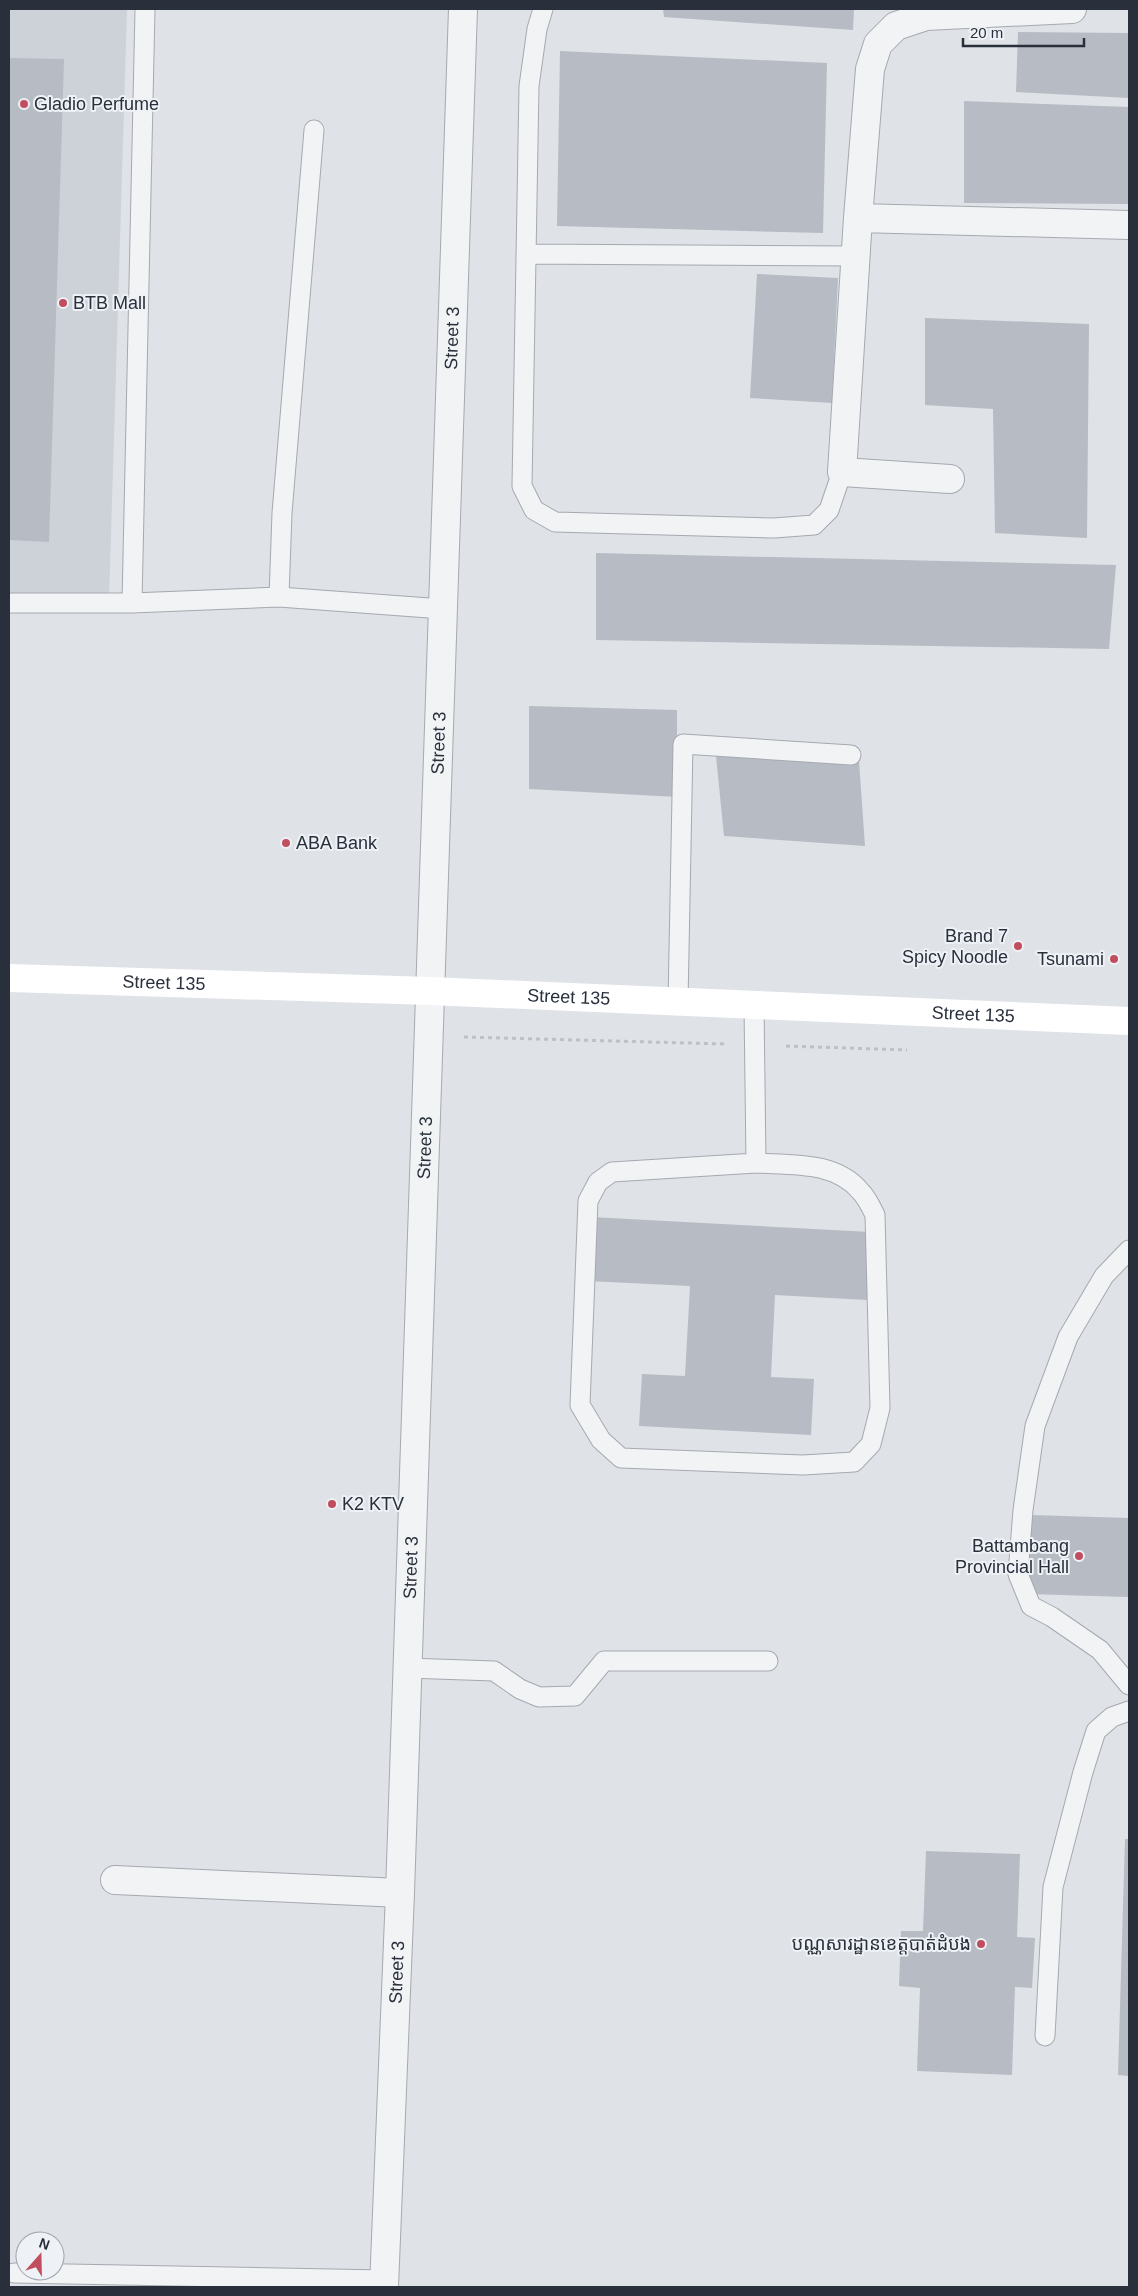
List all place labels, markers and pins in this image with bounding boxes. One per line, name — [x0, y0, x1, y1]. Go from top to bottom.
place label: Gladio Perfume — [34, 94, 159, 114]
marker: Gladio Perfume — [18, 98, 30, 110]
place label: BTB Mall — [73, 293, 146, 313]
marker: BTB Mall — [57, 297, 69, 309]
place label: ABA Bank — [296, 833, 378, 853]
marker: ABA Bank — [280, 837, 292, 849]
place label: Brand 7 Spicy Noodle — [902, 926, 1008, 967]
marker: Brand 7 Spicy Noodle — [1012, 940, 1024, 952]
place label: Tsunami — [1037, 949, 1104, 969]
marker: Tsunami — [1108, 953, 1120, 965]
place label: K2 KTV — [342, 1494, 404, 1514]
marker: K2 KTV — [326, 1498, 338, 1510]
place label: Battambang Provincial Hall — [955, 1536, 1069, 1577]
marker: Battambang Provincial Hall — [1073, 1550, 1085, 1562]
place label: បណ្ណសារដ្ឋានខេត្តបាត់ដំបង — [792, 1934, 971, 1955]
marker: បណ្ណសារដ្ឋានខេត្តបាត់ដំបង — [975, 1938, 987, 1950]

